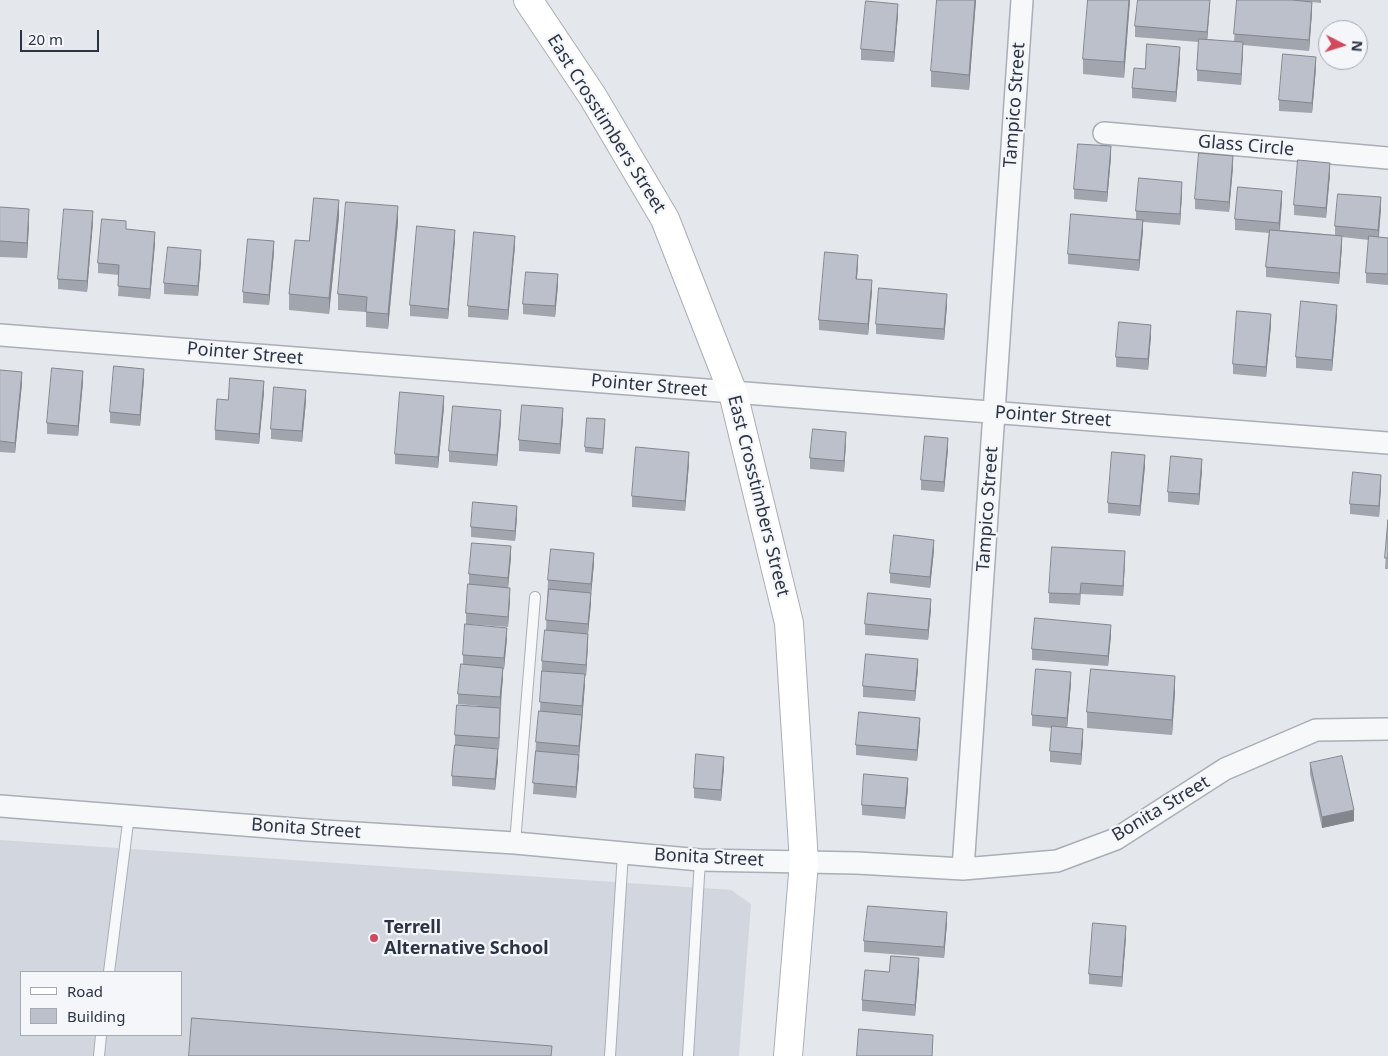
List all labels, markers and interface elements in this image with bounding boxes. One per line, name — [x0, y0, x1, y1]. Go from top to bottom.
scale bar — [22, 20, 101, 52]
north arrow — [1318, 20, 1368, 70]
text: 20 m — [28, 29, 63, 49]
street label: East Crosstimbers Street — [542, 31, 670, 217]
text: N — [1347, 40, 1367, 53]
street label: Tampico Street — [1000, 42, 1030, 168]
street label: Glass Circle — [1197, 131, 1295, 161]
street label: Pointer Street — [186, 338, 304, 370]
street label: Pointer Street — [590, 370, 708, 402]
street label: East Crosstimbers Street — [723, 393, 793, 599]
street label: Pointer Street — [994, 402, 1112, 432]
street label: Tampico Street — [973, 446, 1003, 572]
street label: Bonita Street — [1108, 771, 1214, 847]
street label: Bonita Street — [250, 814, 362, 844]
street label: Bonita Street — [654, 844, 764, 872]
place label: Terrell Alternative School — [384, 917, 549, 960]
marker: Terrell Alternative School — [368, 932, 380, 944]
legend — [20, 971, 182, 1036]
text: Road — [67, 981, 103, 1001]
text: Building — [67, 1006, 125, 1026]

